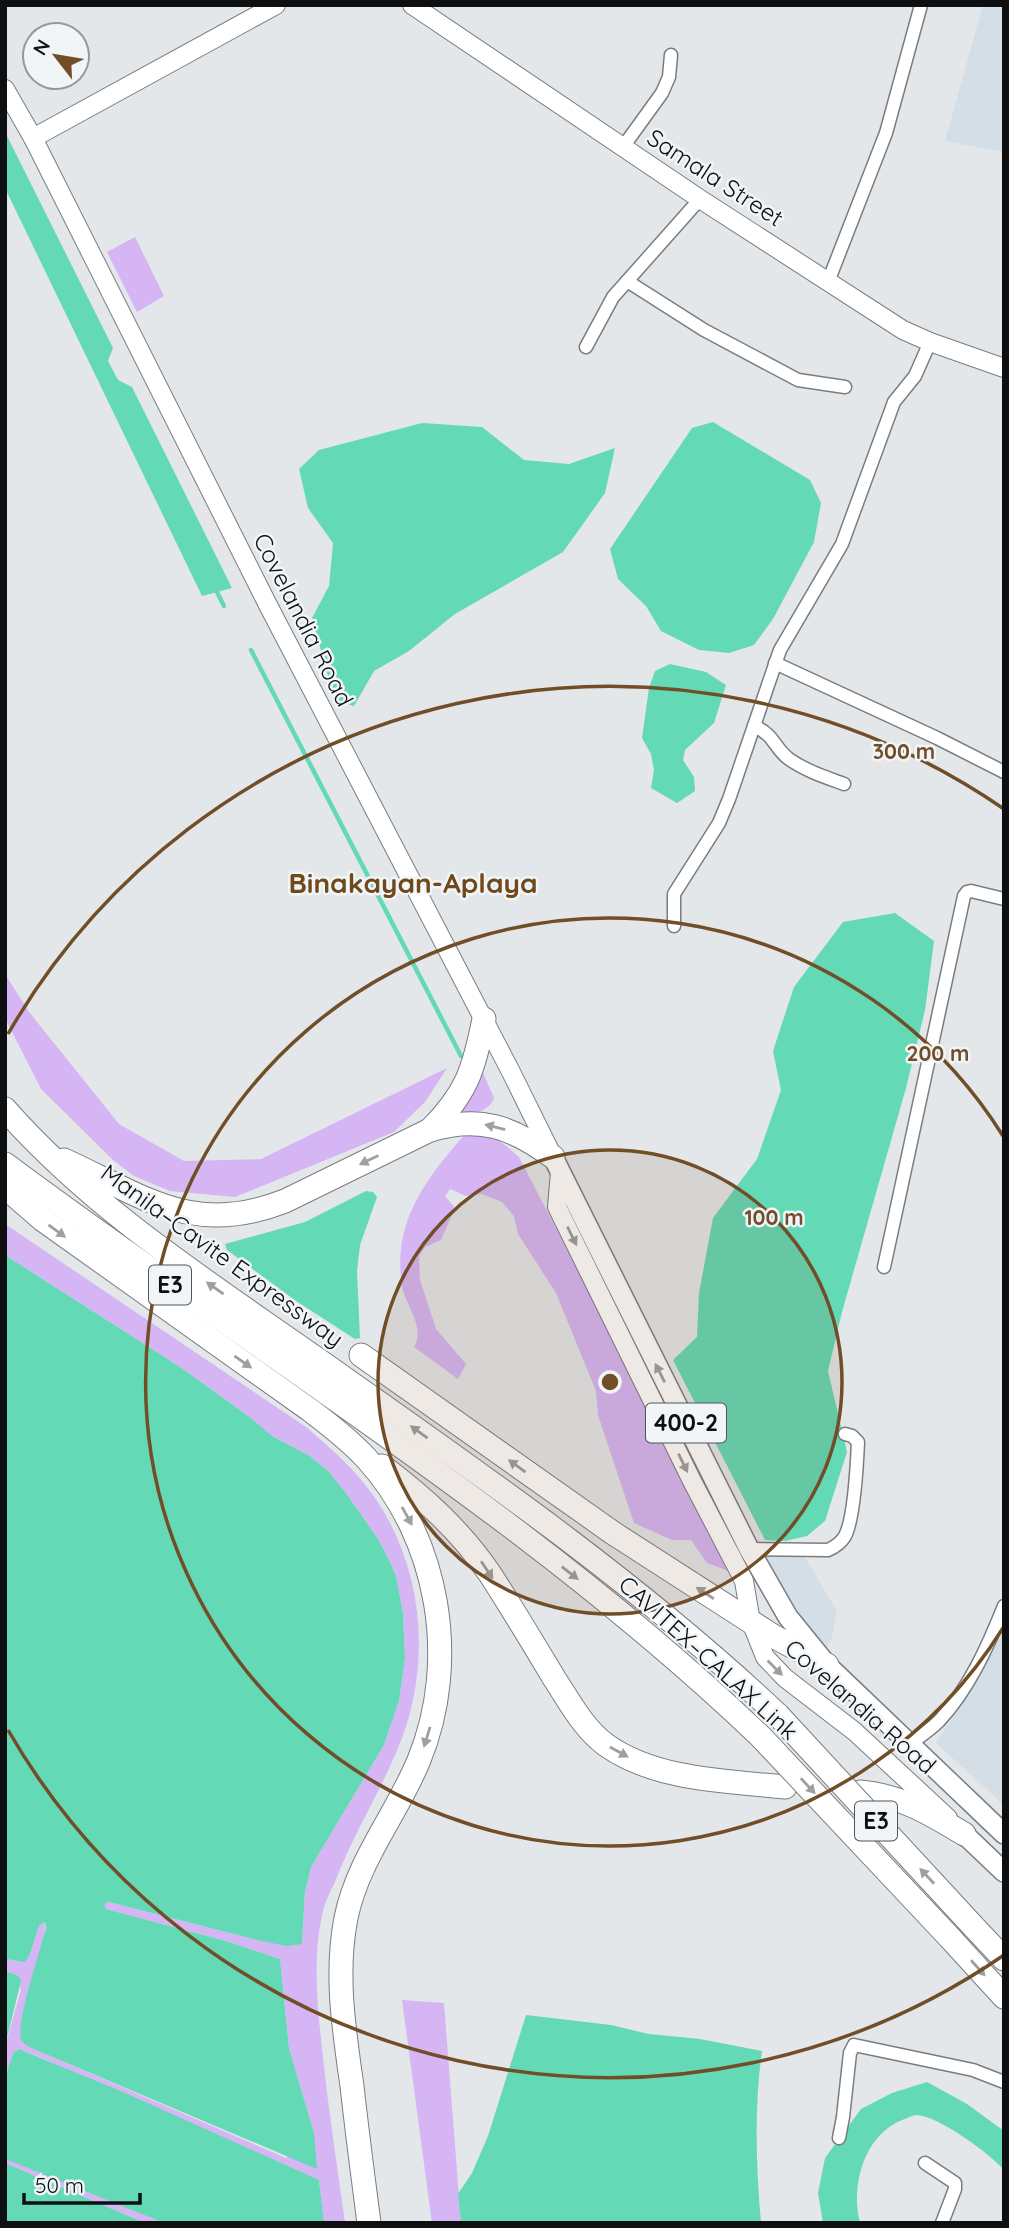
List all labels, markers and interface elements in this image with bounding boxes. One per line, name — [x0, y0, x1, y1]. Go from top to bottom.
north arrow — [21, 21, 91, 91]
text: N — [28, 35, 55, 59]
street label: Samala Street — [642, 122, 789, 232]
street label: Covelandia Road — [247, 528, 360, 711]
text: 300 m — [873, 738, 935, 764]
district label: Binakayan-Aplaya — [288, 865, 538, 900]
text: 200 m — [907, 1040, 969, 1066]
one-way arrow — [484, 1121, 506, 1132]
one-way arrow — [359, 1155, 379, 1166]
street label: Manila–Cavite Expressway — [95, 1157, 350, 1353]
text: 100 m — [744, 1204, 804, 1230]
one-way arrow — [48, 1223, 66, 1237]
one-way arrow — [566, 1226, 577, 1246]
road number: E3 — [149, 1266, 191, 1304]
one-way arrow — [206, 1281, 224, 1295]
one-way arrow — [234, 1355, 252, 1369]
one-way arrow — [655, 1363, 666, 1383]
centre of rings — [598, 1370, 622, 1394]
road number: 400-2 — [646, 1404, 726, 1442]
one-way arrow — [410, 1425, 428, 1439]
one-way arrow — [677, 1453, 689, 1473]
one-way arrow — [508, 1459, 526, 1473]
one-way arrow — [400, 1507, 412, 1527]
one-way arrow — [480, 1561, 494, 1579]
one-way arrow — [560, 1565, 578, 1580]
street label: CAVITEX–CALAX Link — [613, 1569, 805, 1746]
one-way arrow — [696, 1586, 715, 1599]
street label: Covelandia Road — [779, 1632, 942, 1780]
one-way arrow — [767, 1659, 784, 1676]
one-way arrow — [421, 1727, 431, 1748]
one-way arrow — [610, 1746, 629, 1758]
one-way arrow — [800, 1777, 816, 1794]
road number: E3 — [855, 1802, 897, 1840]
one-way arrow — [919, 1867, 935, 1885]
one-way arrow — [969, 1959, 985, 1976]
scale bar — [24, 2162, 140, 2206]
text: 50 m — [35, 2172, 84, 2198]

